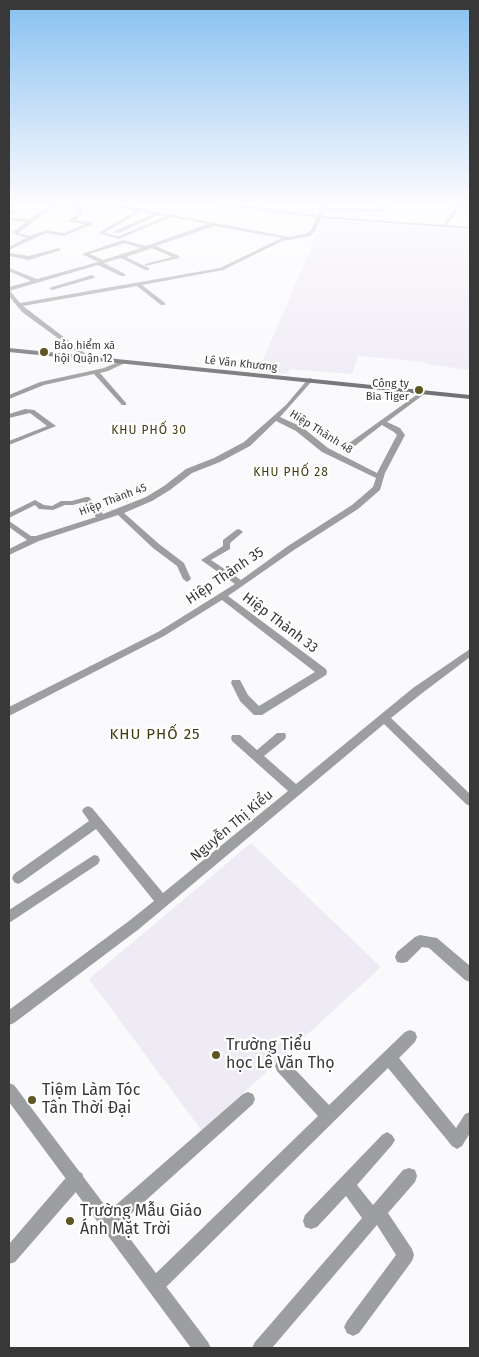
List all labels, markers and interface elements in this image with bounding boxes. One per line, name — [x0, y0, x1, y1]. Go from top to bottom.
place label: Bảo hiểm xã hội Quận 12 — [54, 339, 115, 365]
marker: Bảo hiểm xã hội Quận 12 — [38, 346, 50, 358]
street label: Lê Văn Khương — [204, 354, 278, 374]
place label: Công ty Bia Tiger — [366, 377, 409, 403]
marker: Công ty Bia Tiger — [413, 384, 425, 396]
street label: Hiệp Thành 48 — [287, 407, 355, 457]
district label: KHU PHỐ 30 — [110, 424, 188, 438]
district label: KHU PHỐ 28 — [252, 466, 330, 480]
street label: Hiệp Thành 45 — [77, 481, 149, 519]
street label: Hiệp Thành 35 — [183, 544, 267, 608]
street label: Hiệp Thành 33 — [239, 589, 321, 657]
district label: KHU PHỐ 25 — [108, 726, 202, 744]
street label: Nguyễn Thị Kiểu — [187, 787, 277, 865]
place label: Trường Tiểu học Lê Văn Thọ — [226, 1036, 335, 1074]
marker: Trường Tiểu học Lê Văn Thọ — [210, 1049, 222, 1061]
place label: Tiệm Làm Tóc Tân Thời Đại — [42, 1081, 140, 1119]
marker: Tiệm Làm Tóc Tân Thời Đại — [26, 1094, 38, 1106]
place label: Trường Mẫu Giáo Ánh Mặt Trời — [80, 1202, 202, 1240]
marker: Trường Mẫu Giáo Ánh Mặt Trời — [64, 1215, 76, 1227]

